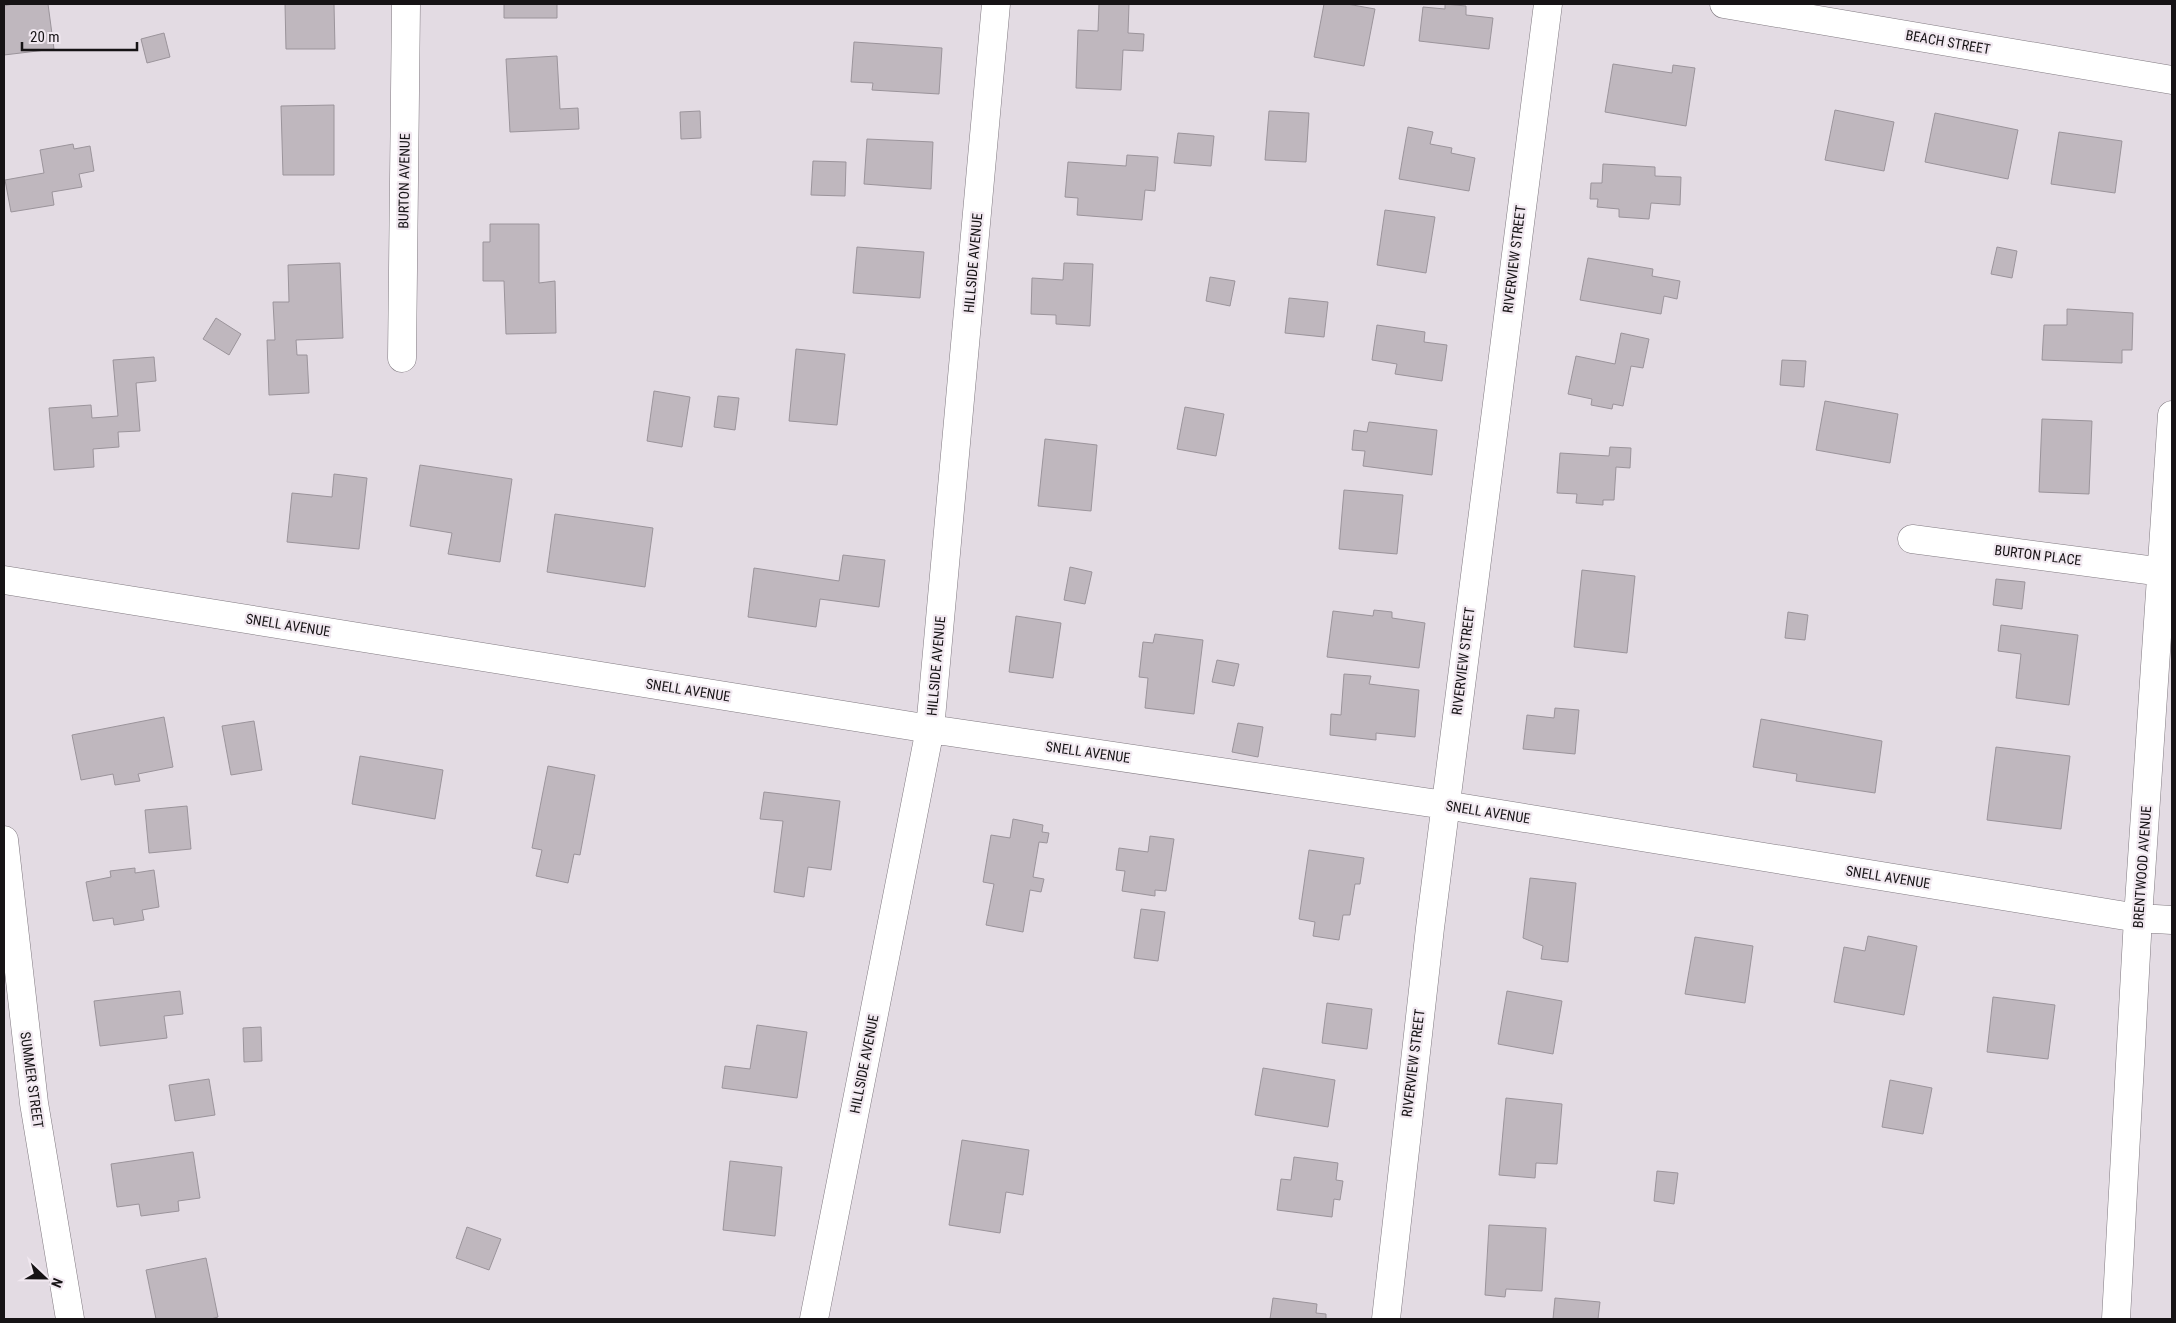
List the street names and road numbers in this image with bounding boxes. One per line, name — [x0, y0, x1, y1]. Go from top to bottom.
street label: BEACH STREET — [1904, 27, 1992, 57]
street label: BURTON AVENUE — [395, 133, 413, 229]
street label: RIVERVIEW STREET — [1499, 204, 1529, 314]
street label: HILLSIDE AVENUE — [961, 212, 985, 314]
street label: BURTON PLACE — [1994, 542, 2082, 568]
street label: RIVERVIEW STREET — [1448, 606, 1478, 716]
street label: SNELL AVENUE — [245, 610, 331, 640]
street label: HILLSIDE AVENUE — [924, 615, 948, 717]
street label: SNELL AVENUE — [645, 675, 731, 705]
street label: SNELL AVENUE — [1045, 738, 1131, 766]
street label: SNELL AVENUE — [1445, 797, 1531, 827]
street label: BRENTWOOD AVENUE — [2130, 805, 2154, 929]
street label: SNELL AVENUE — [1845, 862, 1931, 892]
street label: RIVERVIEW STREET — [1398, 1008, 1428, 1118]
street label: HILLSIDE AVENUE — [847, 1013, 881, 1115]
street label: SUMMER STREET — [17, 1031, 47, 1129]

